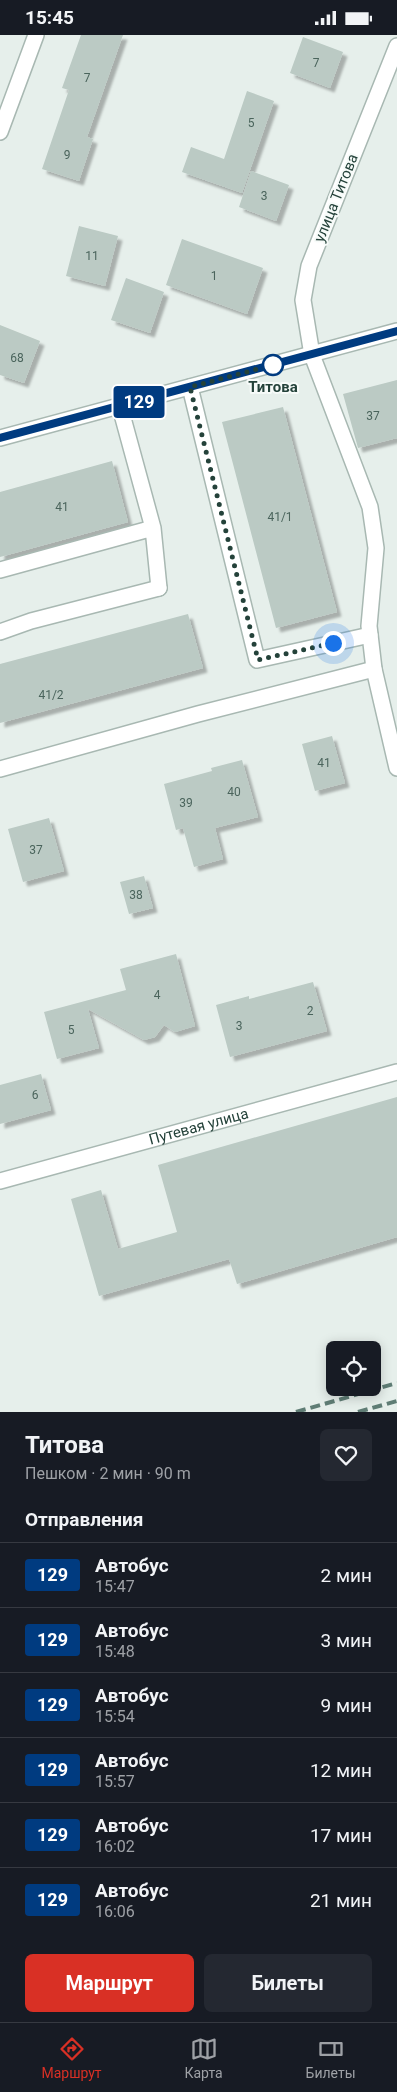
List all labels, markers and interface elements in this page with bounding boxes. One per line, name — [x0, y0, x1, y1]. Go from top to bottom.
text: 15:45 — [25, 6, 74, 29]
house number: 7 — [313, 56, 320, 70]
house number: 7 — [84, 71, 91, 85]
house number: 5 — [248, 116, 255, 130]
house number: 9 — [64, 148, 70, 162]
street label: улица Титова — [310, 151, 362, 245]
house number: 3 — [261, 189, 267, 203]
house number: 11 — [85, 249, 99, 263]
house number: 1 — [211, 269, 217, 283]
house number: 68 — [10, 351, 24, 365]
marker: Титова — [262, 354, 284, 376]
place label: Титова — [248, 378, 298, 396]
line badge: 129 — [110, 386, 168, 418]
text: 129 — [124, 391, 154, 412]
house number: 37 — [366, 409, 380, 423]
house number: 41 — [55, 500, 69, 514]
house number: 41/1 — [267, 510, 293, 524]
your location — [321, 631, 346, 656]
house number: 41/2 — [38, 688, 64, 702]
house number: 41 — [317, 756, 331, 770]
house number: 40 — [227, 785, 241, 799]
house number: 39 — [179, 796, 193, 810]
house number: 37 — [29, 843, 43, 857]
house number: 38 — [129, 888, 143, 902]
house number: 4 — [154, 988, 161, 1002]
house number: 2 — [307, 1004, 314, 1018]
house number: 3 — [236, 1019, 242, 1033]
house number: 5 — [68, 1023, 75, 1037]
house number: 6 — [32, 1088, 39, 1102]
street label: Путевая улица — [147, 1104, 250, 1149]
map controls — [326, 1341, 381, 1396]
button: locate — [326, 1341, 381, 1396]
button: heart — [320, 1429, 372, 1481]
text: Титова — [25, 1431, 104, 1459]
text: Пешком · 2 мин · 90 m — [25, 1464, 191, 1483]
text: Отправления — [25, 1508, 143, 1531]
text: Автобус — [95, 1554, 169, 1577]
text: 129 — [37, 1564, 68, 1585]
text: 2 мин — [321, 1564, 372, 1587]
text: 15:47 — [95, 1577, 135, 1596]
text: Автобус — [95, 1619, 169, 1642]
text: 129 — [37, 1629, 68, 1650]
text: 3 мин — [321, 1629, 372, 1652]
text: 15:48 — [95, 1642, 135, 1661]
text: Автобус — [95, 1684, 169, 1707]
text: 129 — [37, 1694, 68, 1715]
text: 9 мин — [321, 1694, 372, 1717]
text: 15:54 — [95, 1707, 135, 1726]
text: Автобус — [95, 1749, 169, 1772]
text: 129 — [37, 1759, 68, 1780]
text: 12 мин — [310, 1759, 372, 1782]
text: 15:57 — [95, 1772, 135, 1791]
text: Автобус — [95, 1814, 169, 1837]
text: 129 — [37, 1824, 68, 1845]
text: 17 мин — [310, 1824, 372, 1847]
text: 16:02 — [95, 1837, 135, 1856]
text: Автобус — [95, 1879, 169, 1902]
text: 129 — [37, 1889, 68, 1910]
text: 21 мин — [310, 1889, 372, 1912]
text: 16:06 — [95, 1902, 135, 1921]
button: Маршрут — [25, 1954, 194, 2012]
button: Билеты — [204, 1954, 372, 2012]
tab: Маршрут — [41, 2035, 102, 2081]
tab: Карта — [185, 2035, 223, 2081]
tab: Билеты — [306, 2035, 356, 2081]

